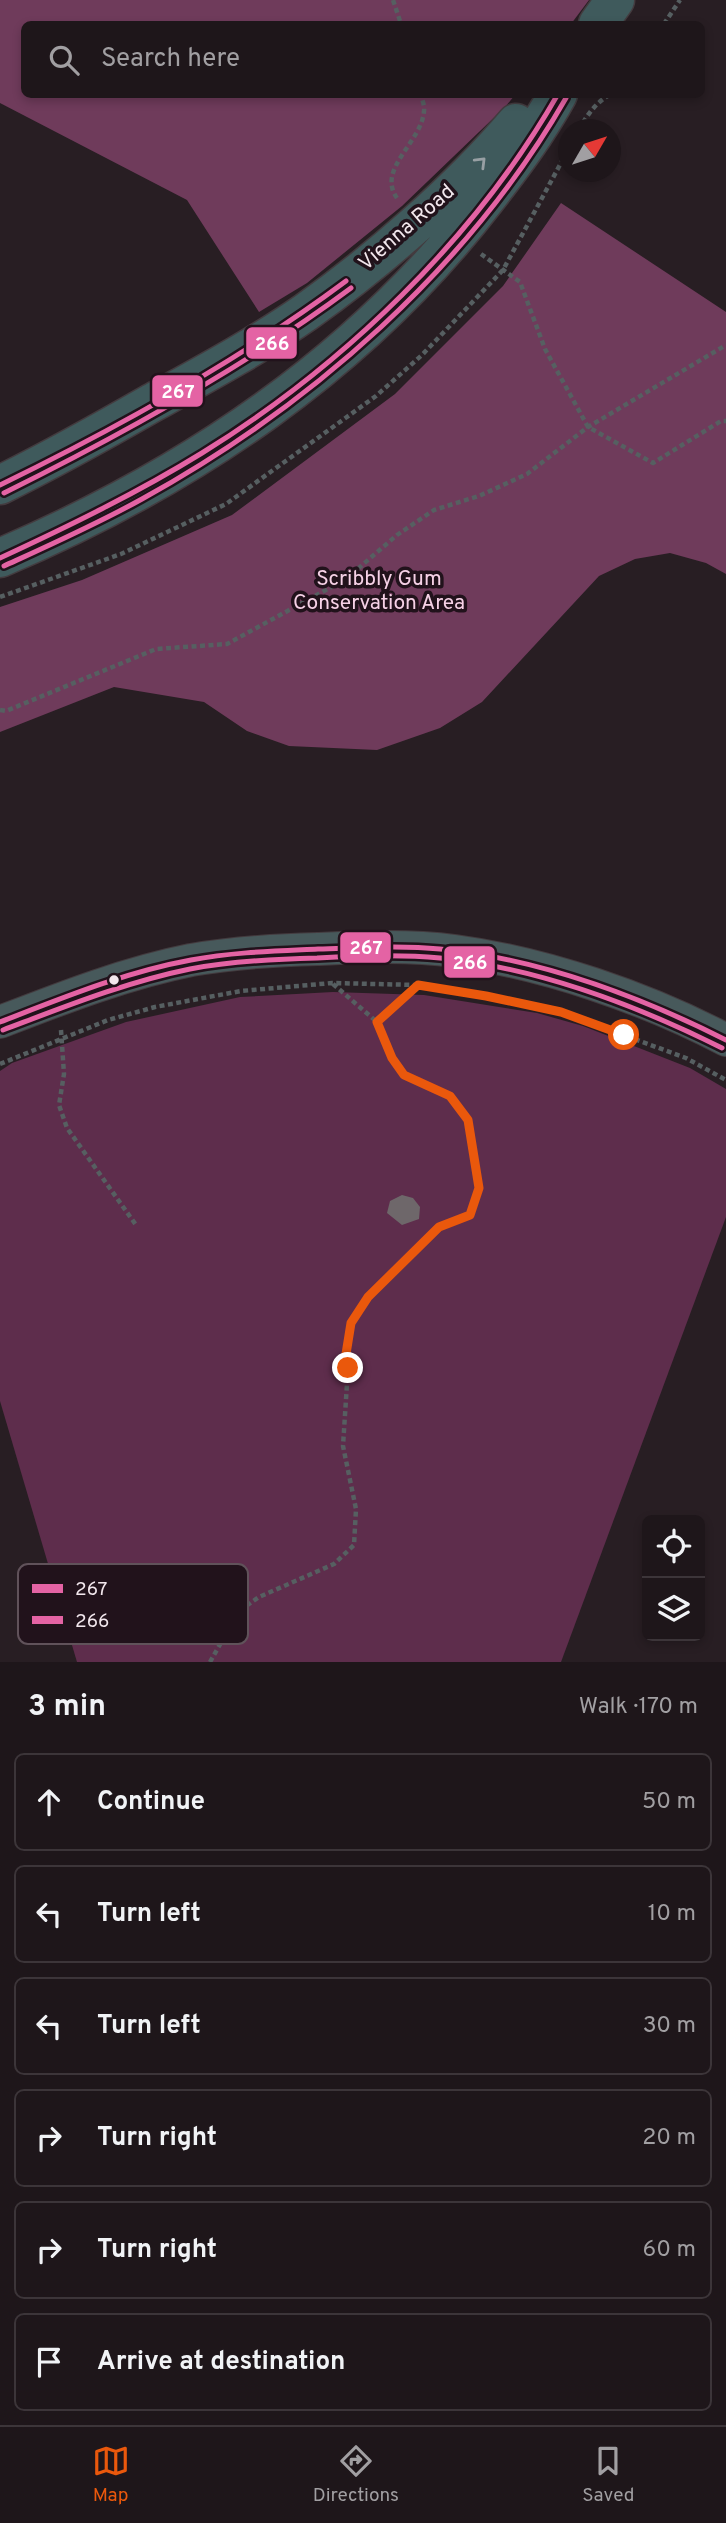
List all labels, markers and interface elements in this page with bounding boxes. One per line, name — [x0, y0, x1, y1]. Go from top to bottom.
search box — [21, 21, 705, 98]
icon: search — [45, 41, 83, 79]
text: Search here — [101, 43, 240, 76]
north arrow — [558, 119, 621, 182]
one-way arrow — [473, 157, 486, 170]
street label: Vienna Road — [353, 179, 461, 277]
line badge: 266 — [245, 326, 298, 360]
text: 266 — [255, 333, 289, 357]
line badge: 267 — [151, 374, 204, 408]
text: 267 — [161, 381, 195, 405]
park label: Scribbly Gum Conservation Area — [293, 566, 465, 617]
line badge: 267 — [339, 931, 392, 964]
text: 267 — [349, 937, 383, 961]
line badge: 266 — [443, 945, 496, 979]
text: 266 — [453, 952, 487, 976]
unlabelled marker — [107, 973, 121, 987]
route start — [608, 1019, 639, 1050]
route end — [332, 1352, 363, 1383]
map controls — [642, 1515, 705, 1641]
button: locate — [642, 1515, 705, 1578]
legend — [18, 1564, 248, 1644]
text: 267 — [75, 1578, 108, 1602]
button: layers — [642, 1578, 705, 1641]
text: 266 — [75, 1610, 109, 1634]
text: 3 min — [28, 1689, 106, 1726]
text: Walk · 170 m — [579, 1693, 698, 1722]
icon: ahead — [30, 1783, 68, 1821]
text: Continue — [97, 1786, 205, 1819]
text: 50 m — [642, 1788, 696, 1817]
icon: left — [30, 1895, 68, 1933]
text: Turn left — [97, 1898, 201, 1931]
text: 10 m — [648, 1900, 696, 1929]
icon: left — [30, 2007, 68, 2045]
text: Turn left — [97, 2010, 201, 2043]
text: 30 m — [643, 2012, 696, 2041]
icon: right — [30, 2119, 68, 2157]
text: Turn right — [97, 2122, 217, 2155]
text: 20 m — [642, 2124, 696, 2153]
icon: right — [30, 2231, 68, 2269]
text: Turn right — [97, 2234, 217, 2267]
text: 60 m — [643, 2236, 696, 2265]
icon: arrive — [30, 2343, 68, 2381]
text: Arrive at destination — [97, 2346, 345, 2379]
tab: Map — [92, 2442, 130, 2508]
tab: Directions — [313, 2442, 399, 2508]
tab: Saved — [582, 2442, 634, 2508]

